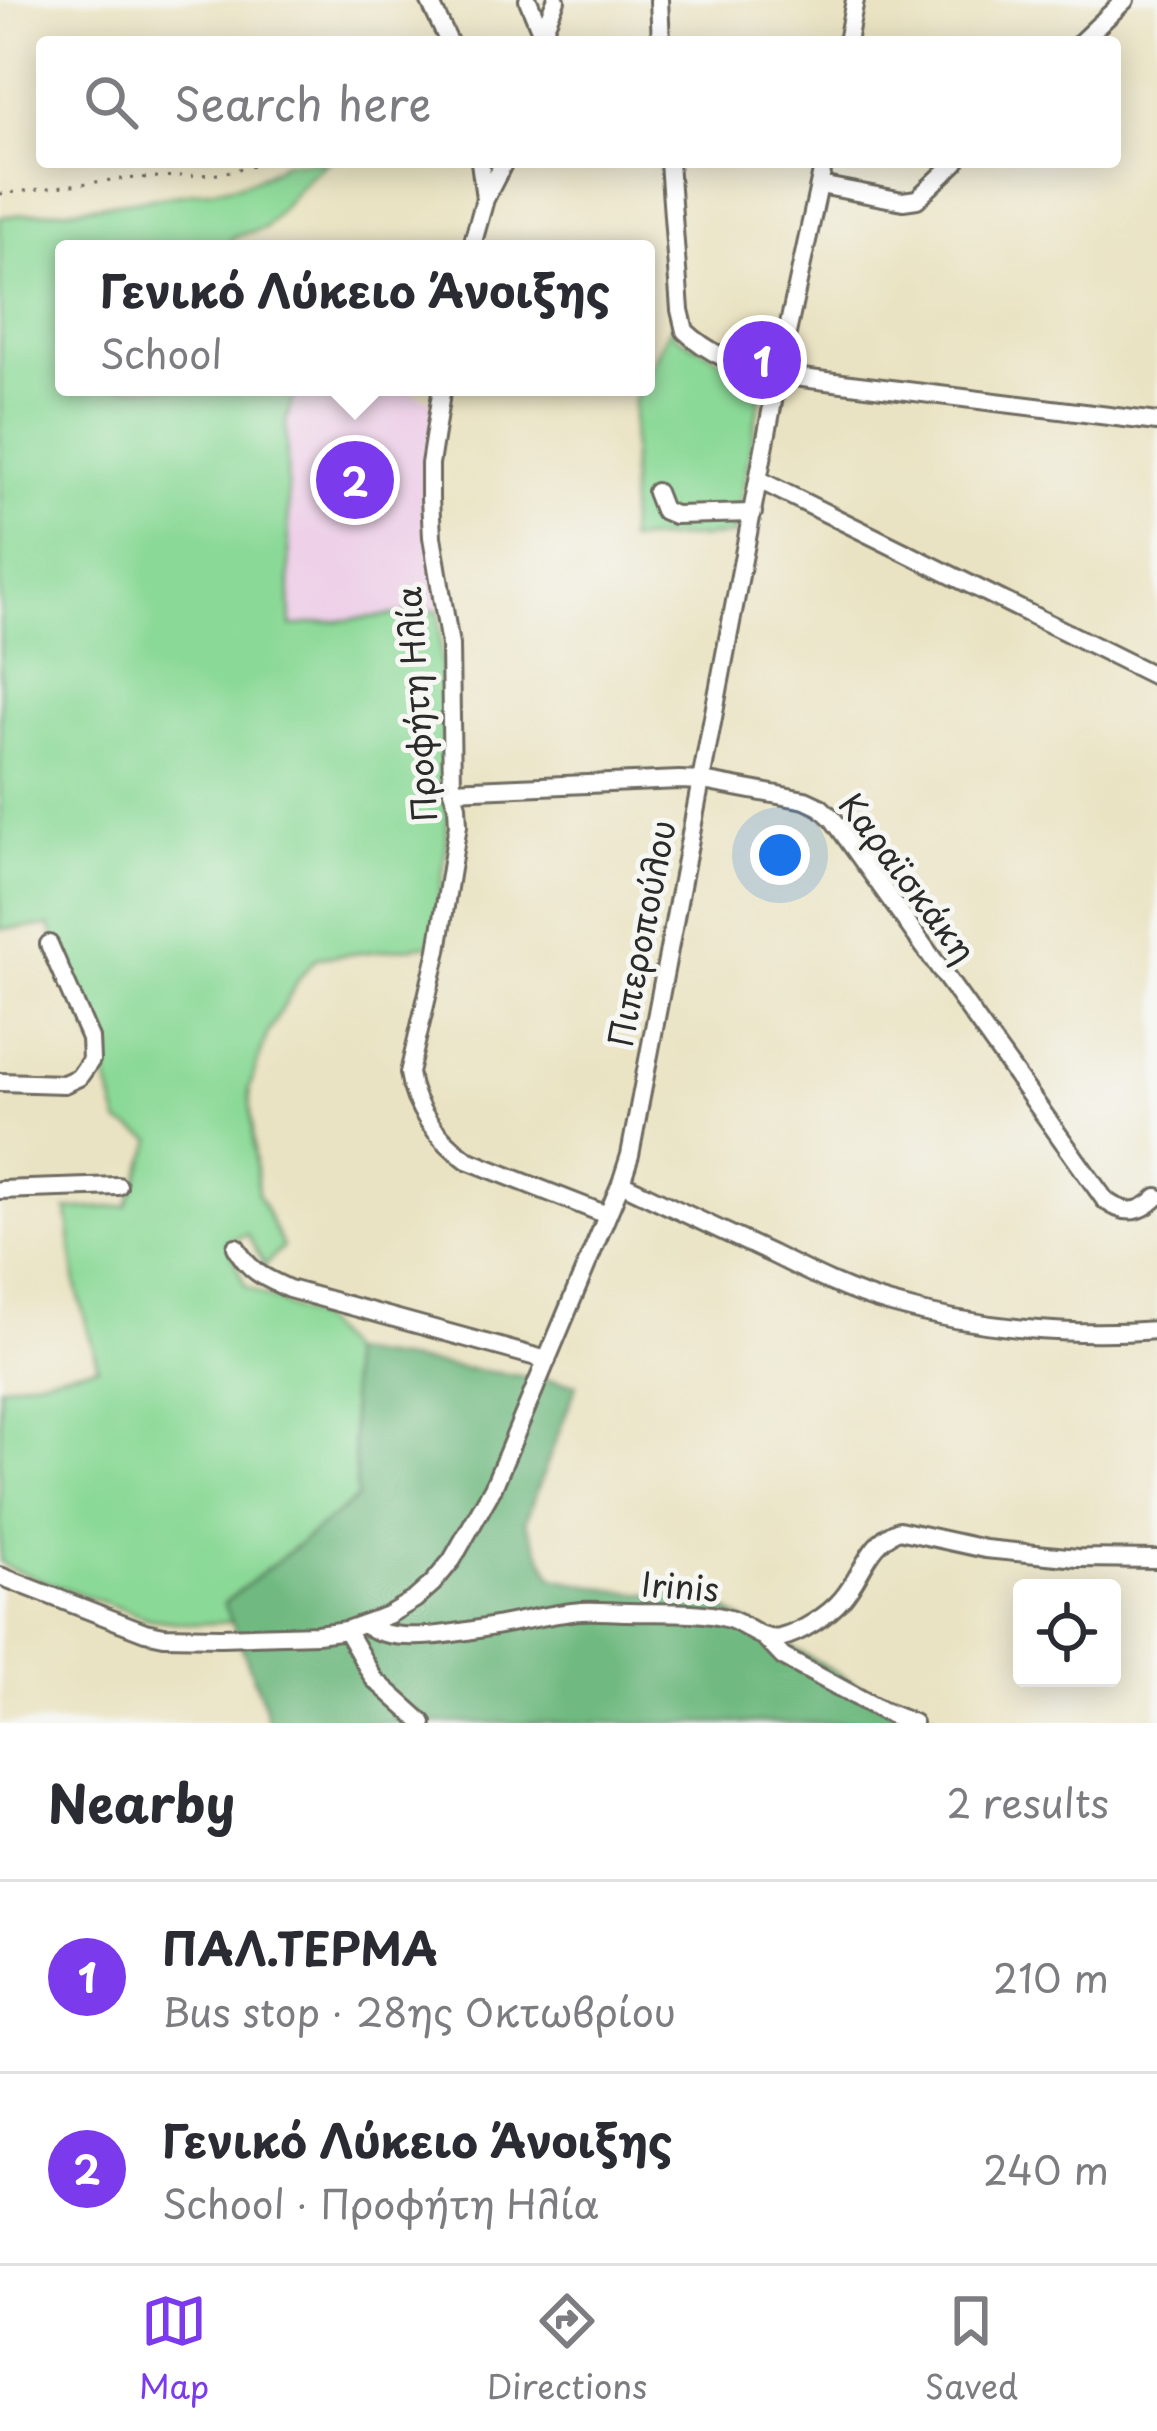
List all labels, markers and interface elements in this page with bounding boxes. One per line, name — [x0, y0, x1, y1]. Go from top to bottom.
search box — [36, 36, 1121, 168]
text: Search here — [174, 68, 431, 136]
icon: search — [78, 69, 144, 135]
popup — [55, 240, 655, 396]
text: Γενικό Λύκειο Άνοιξης — [100, 255, 610, 323]
pin: 1 — [723, 315, 801, 405]
text: School — [100, 323, 222, 382]
pin: 2 — [316, 435, 394, 525]
street label: Προφήτη Ηλία — [382, 585, 448, 823]
street label: Καραϊσκάκη — [828, 781, 989, 972]
street label: Πιπεροπούλου — [593, 816, 687, 1052]
your location — [750, 825, 810, 885]
street label: Irinis — [640, 1557, 721, 1613]
map controls — [1013, 1579, 1121, 1687]
button: locate — [1013, 1579, 1121, 1687]
text: Nearby — [48, 1763, 235, 1840]
text: 2 results — [947, 1772, 1109, 1831]
text: ΠΑΛ.ΤΕΡΜΑ — [162, 1913, 438, 1981]
text: 1 — [78, 1947, 96, 2006]
text: 210 m — [993, 1947, 1109, 2006]
text: Bus stop · 28ης Οκτωβρίου — [162, 1981, 676, 2040]
text: Γενικό Λύκειο Άνοιξης — [162, 2105, 672, 2173]
text: 2 — [73, 2139, 101, 2198]
text: 240 m — [983, 2139, 1109, 2198]
text: School · Προφήτη Ηλία — [162, 2173, 599, 2232]
tab: Map — [139, 2288, 209, 2410]
tab: Directions — [487, 2288, 647, 2410]
tab: Saved — [925, 2288, 1018, 2410]

